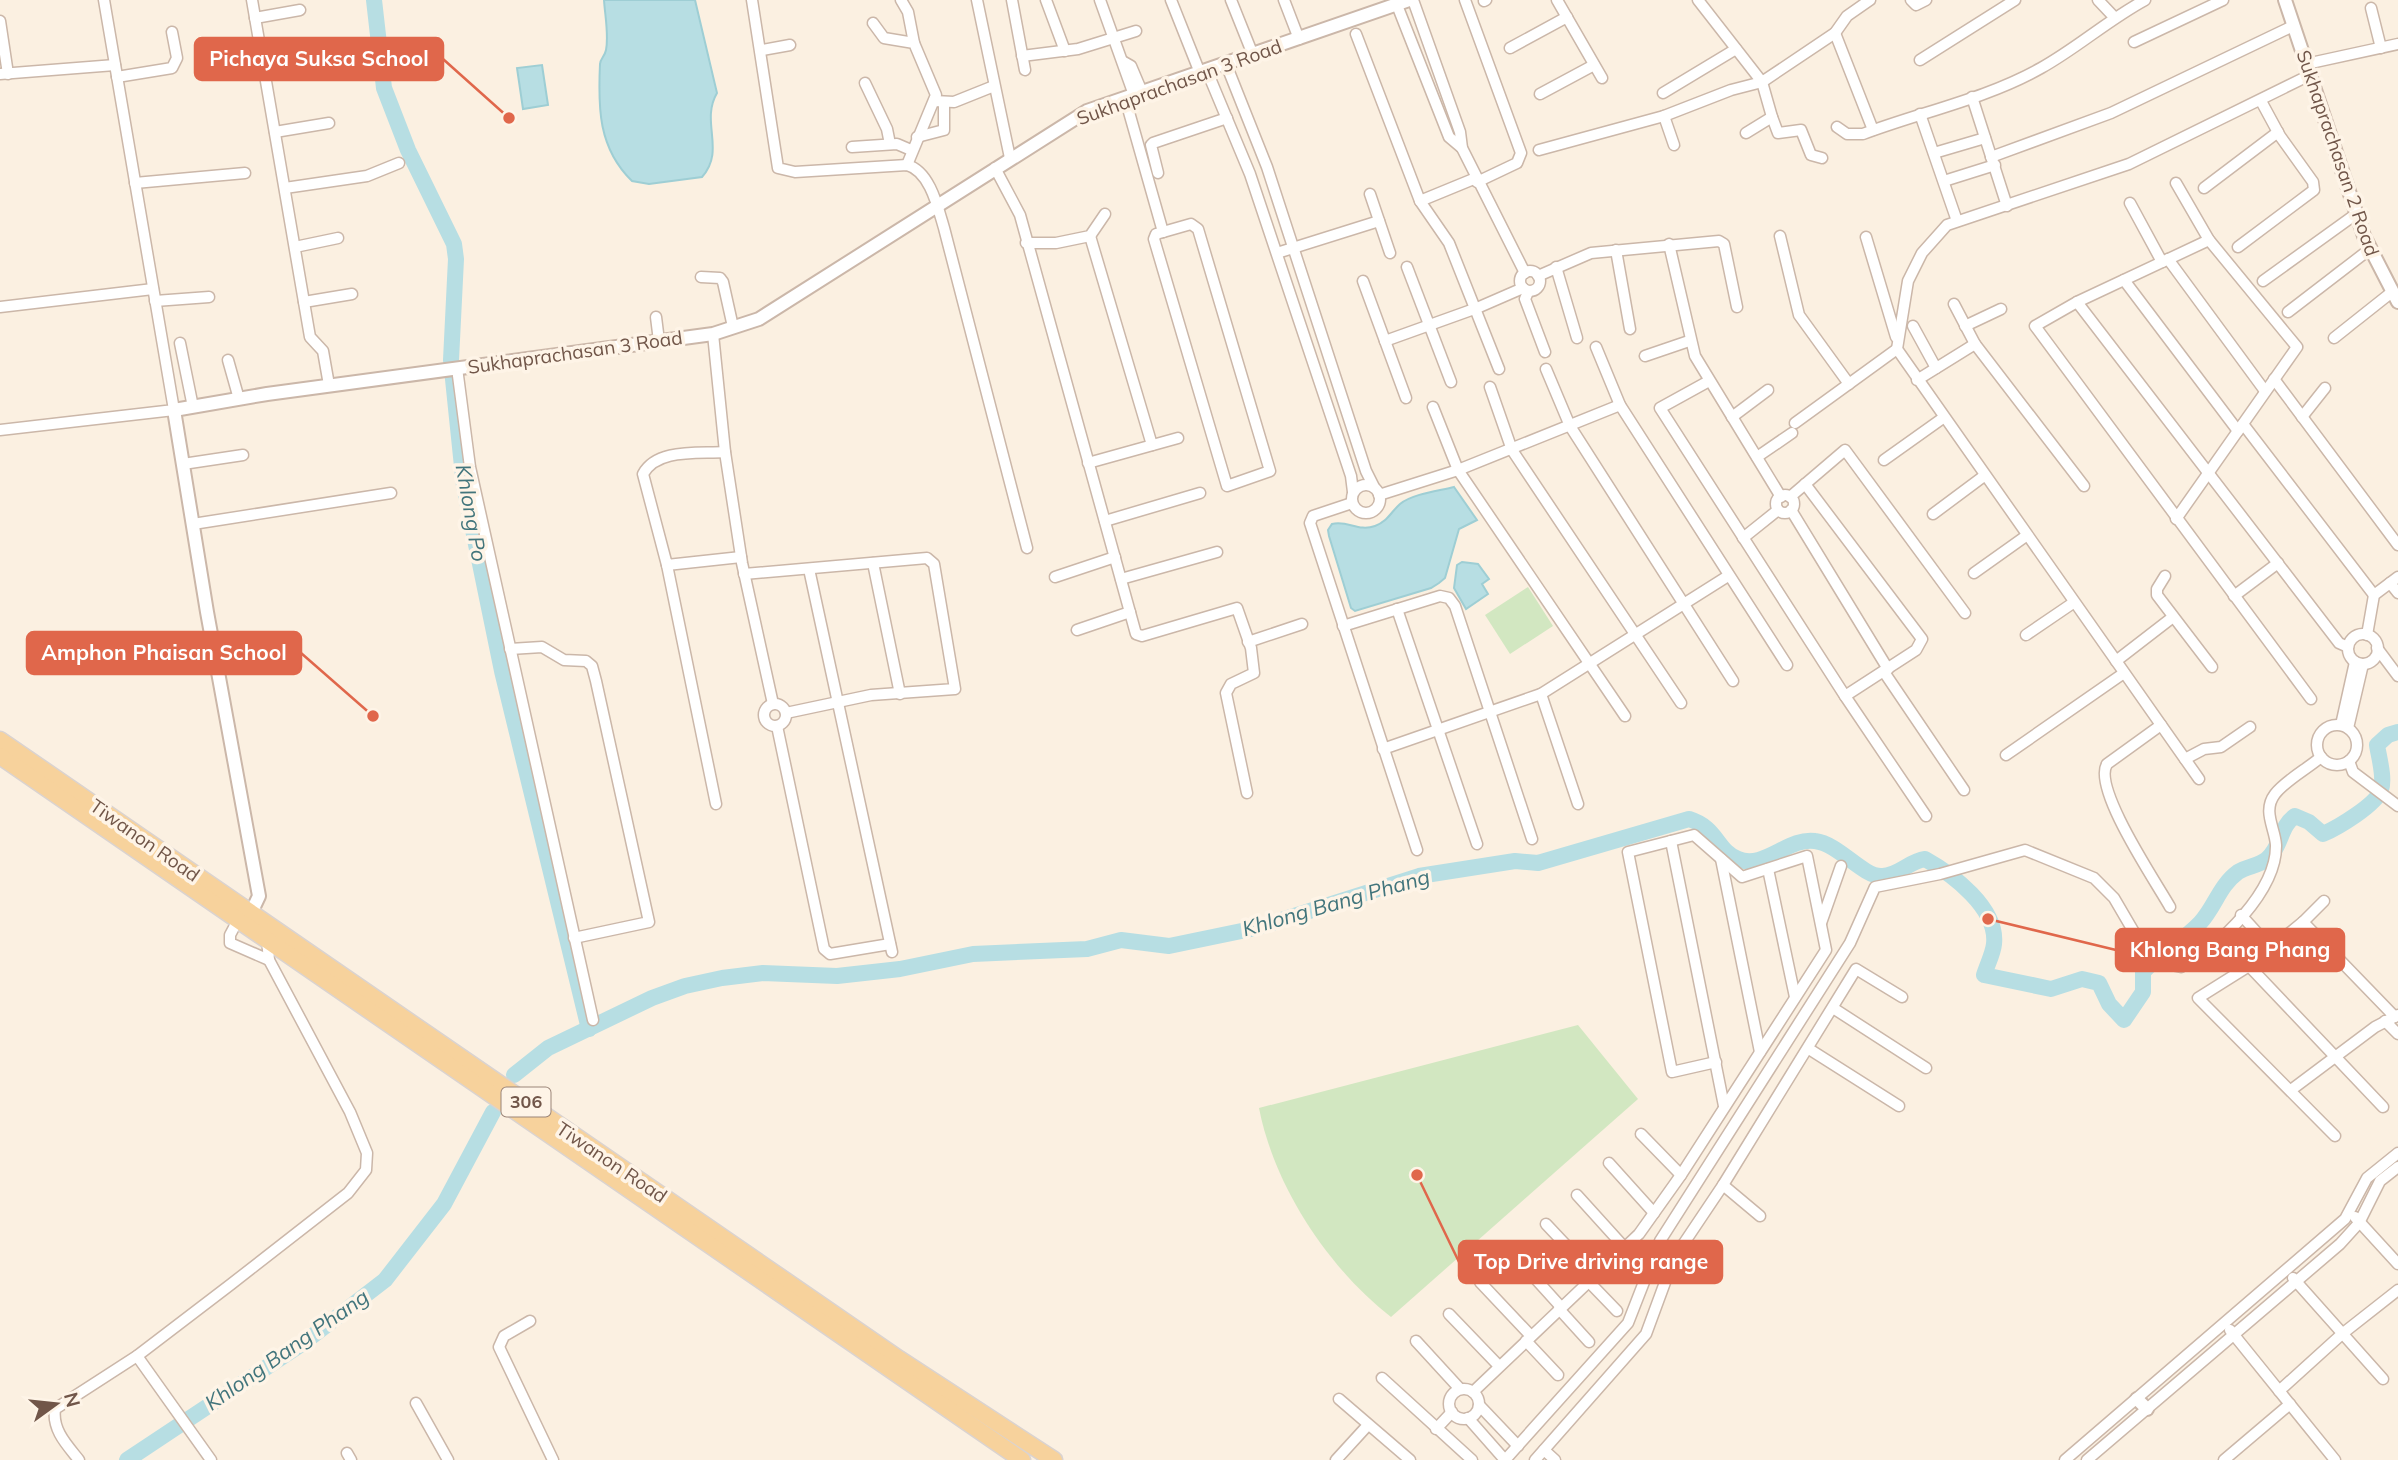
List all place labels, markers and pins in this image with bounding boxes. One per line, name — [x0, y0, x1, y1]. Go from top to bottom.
callout: Pichaya Suksa School — [195, 38, 443, 80]
callout: Amphon Phaisan School — [27, 632, 301, 674]
callout: Khlong Bang Phang — [2116, 929, 2344, 971]
callout: Top Drive driving range — [1459, 1241, 1722, 1283]

